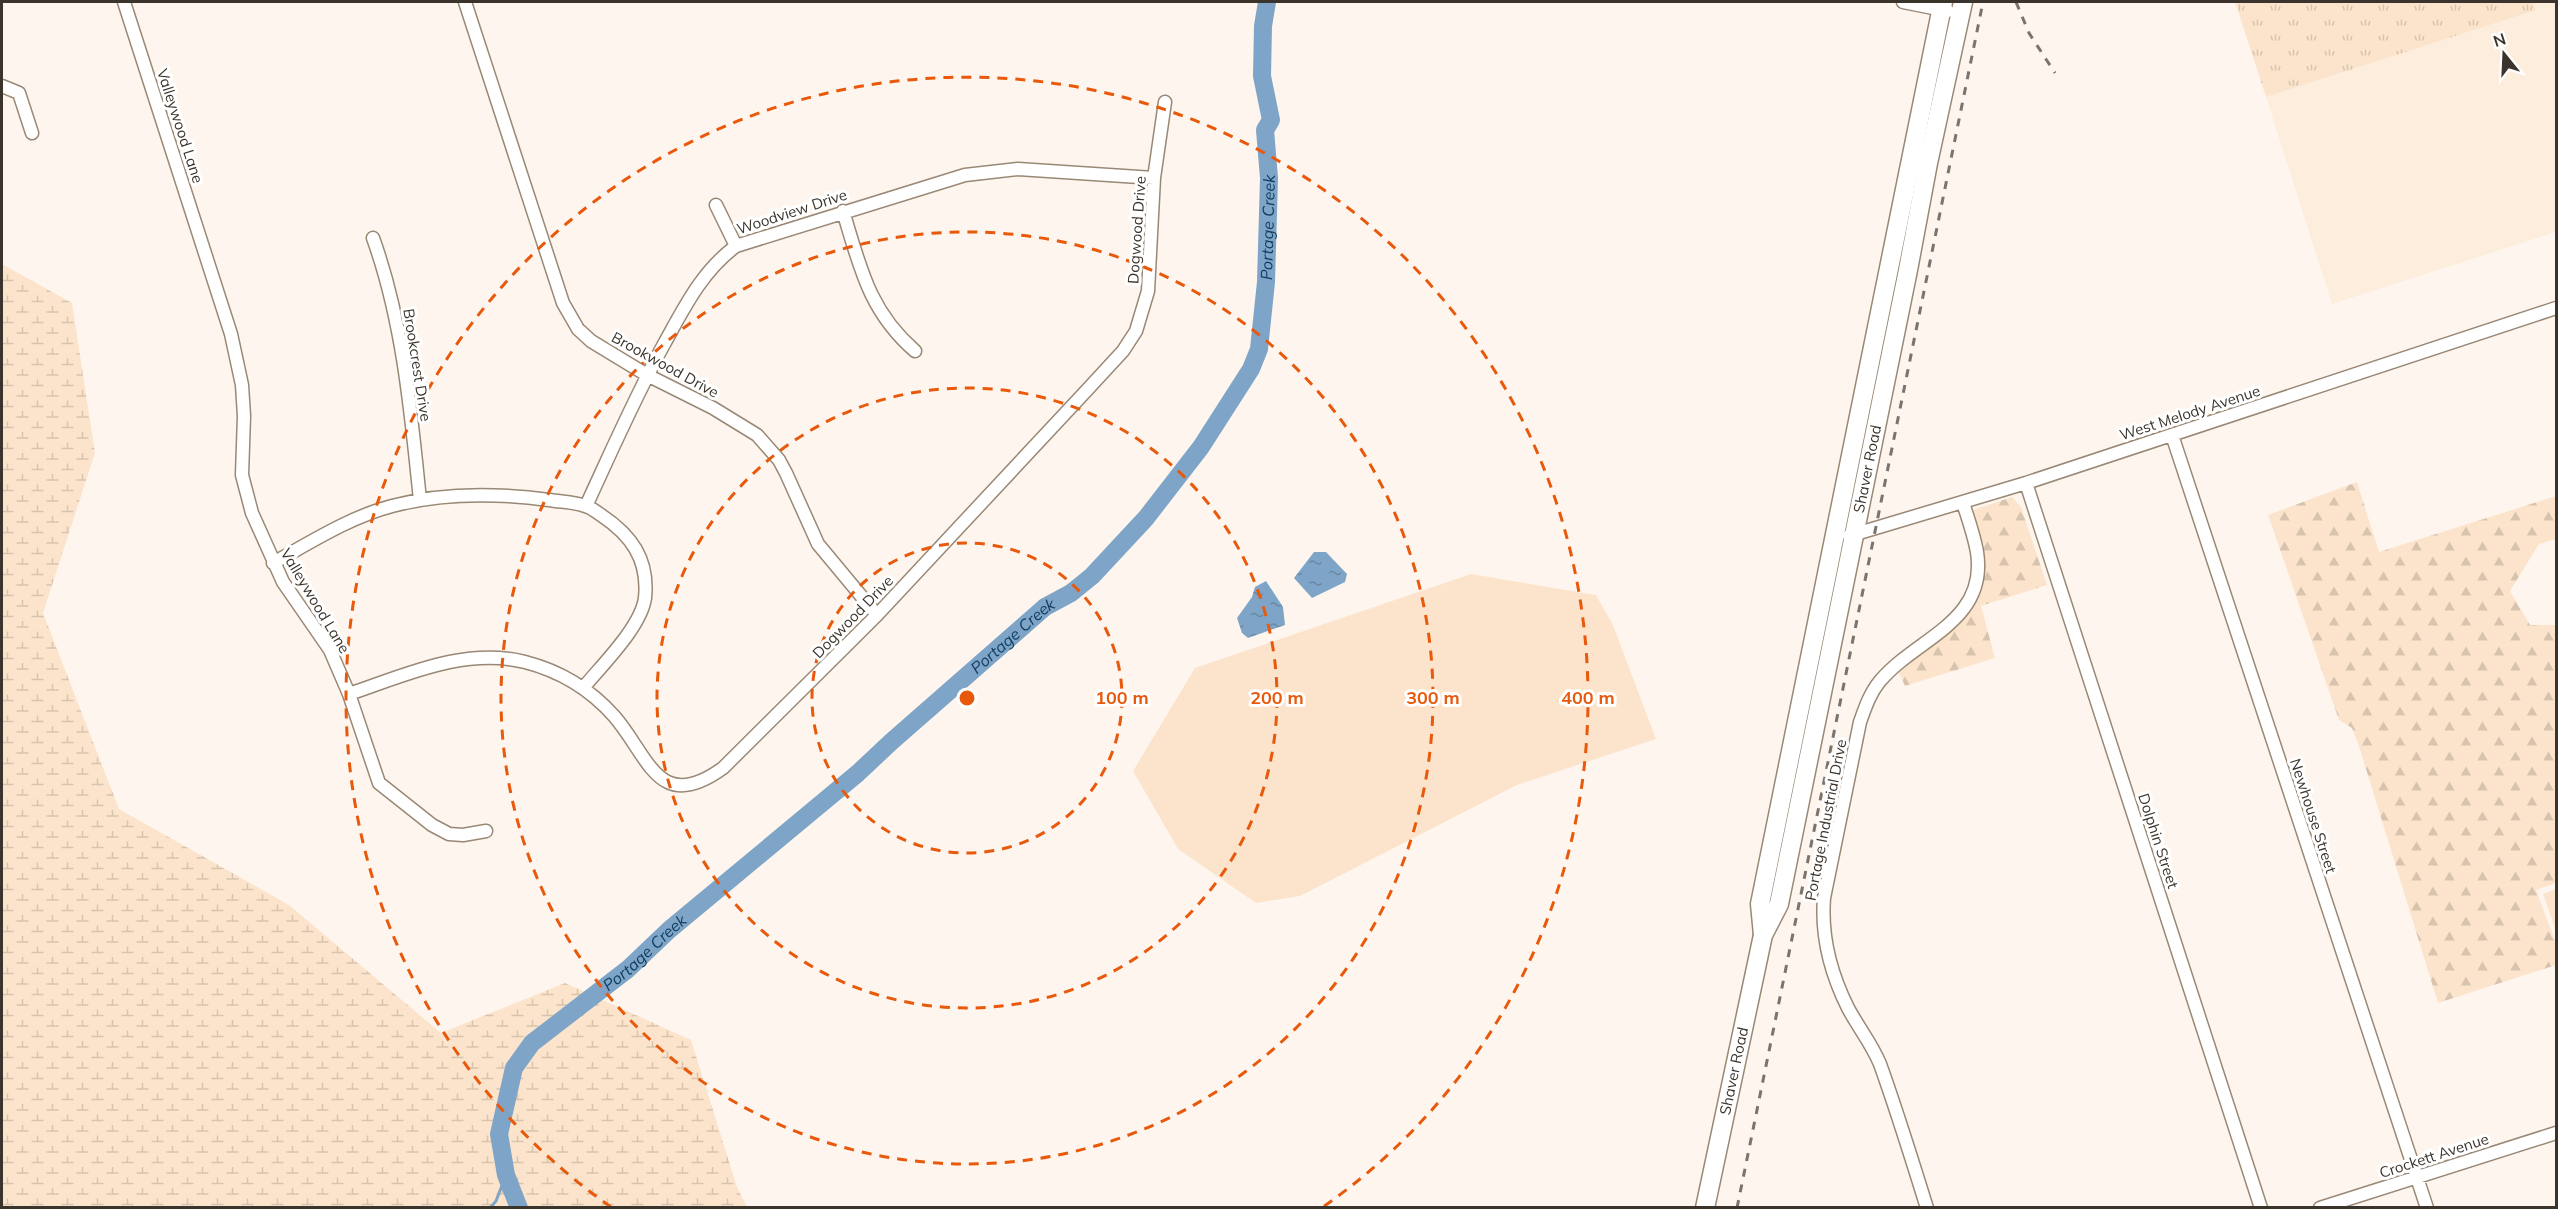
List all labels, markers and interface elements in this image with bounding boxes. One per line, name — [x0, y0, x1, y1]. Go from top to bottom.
north arrow — [2474, 24, 2534, 84]
text: N — [2491, 28, 2508, 51]
street label: Valleywood Lane — [153, 66, 208, 185]
water label: Portage Creek — [1256, 174, 1279, 280]
street label: Dogwood Drive — [1123, 175, 1150, 285]
street label: Woodview Drive — [734, 185, 849, 238]
street label: Brookcrest Drive — [399, 307, 436, 423]
street label: Brookwood Drive — [608, 327, 722, 402]
street label: West Melody Avenue — [2117, 381, 2263, 444]
street label: Shaver Road — [1849, 423, 1885, 514]
street label: Valleywood Lane — [277, 545, 354, 657]
street label: Dogwood Drive — [808, 571, 897, 662]
water label: Portage Creek — [966, 593, 1059, 678]
text: 100 m — [1095, 686, 1149, 709]
text: 200 m — [1250, 686, 1304, 709]
text: 300 m — [1406, 686, 1460, 709]
text: 400 m — [1561, 686, 1615, 709]
centre of rings — [957, 688, 977, 708]
street label: Portage Industrial Drive — [1801, 738, 1850, 902]
street label: Newhouse Street — [2286, 756, 2341, 876]
street label: Dolphin Street — [2134, 791, 2183, 891]
water label: Portage Creek — [598, 909, 691, 995]
street label: Shaver Road — [1715, 1025, 1752, 1117]
street label: Crockett Avenue — [2377, 1129, 2491, 1182]

